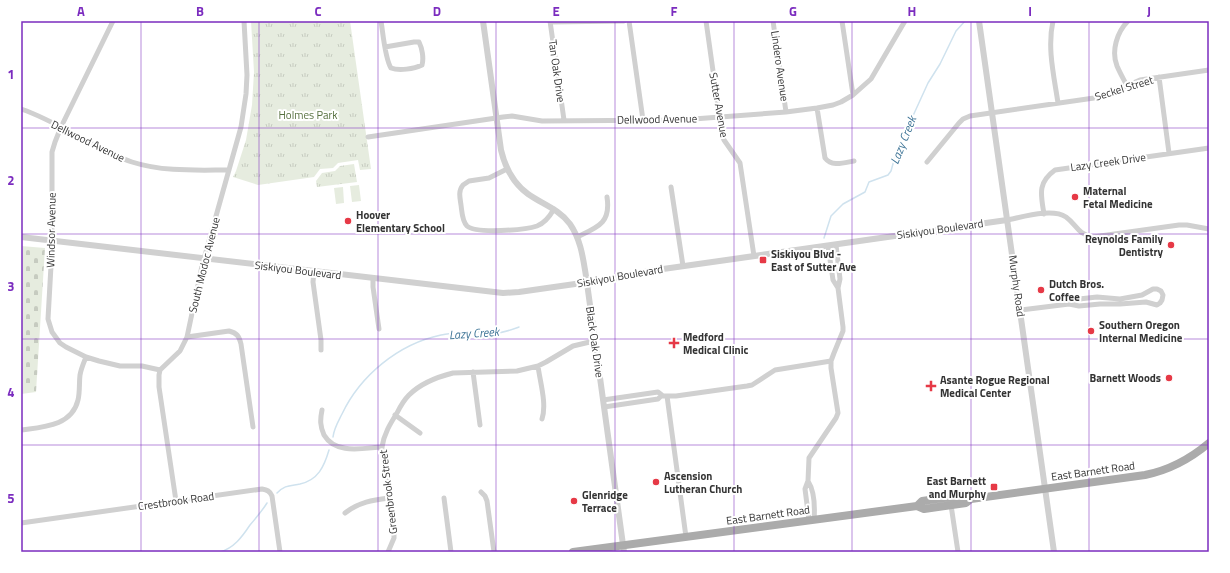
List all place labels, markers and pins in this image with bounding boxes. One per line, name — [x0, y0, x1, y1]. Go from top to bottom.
place label: Maternal Fetal Medicine — [1083, 183, 1153, 212]
marker: Maternal Fetal Medicine — [1070, 192, 1080, 202]
place label: Hoover Elementary School — [356, 207, 445, 236]
marker: Hoover Elementary School — [343, 216, 353, 226]
place label: Reynolds Family Dentistry — [1085, 231, 1163, 260]
marker: Reynolds Family Dentistry — [1166, 240, 1176, 250]
place label: Siskiyou Blvd - East of Sutter Ave — [771, 246, 857, 275]
marker: Siskiyou Blvd - East of Sutter Ave — [758, 255, 768, 265]
place label: Dutch Bros. Coffee — [1049, 276, 1104, 305]
marker: Dutch Bros. Coffee — [1036, 285, 1046, 295]
place label: Southern Oregon Internal Medicine — [1099, 317, 1183, 346]
marker: Southern Oregon Internal Medicine — [1086, 326, 1096, 336]
place label: Medford Medical Clinic — [683, 329, 748, 358]
marker: Medford Medical Clinic — [668, 337, 680, 349]
place label: Barnett Woods — [1090, 370, 1161, 386]
place label: Asante Rogue Regional Medical Center — [940, 372, 1050, 401]
marker: Barnett Woods — [1164, 373, 1174, 383]
marker: Asante Rogue Regional Medical Center — [925, 380, 937, 392]
place label: Ascension Lutheran Church — [664, 468, 742, 497]
place label: East Barnett and Murphy — [927, 473, 986, 502]
marker: Ascension Lutheran Church — [651, 477, 661, 487]
marker: East Barnett and Murphy — [989, 482, 999, 492]
place label: Glenridge Terrace — [582, 487, 628, 516]
marker: Glenridge Terrace — [569, 496, 579, 506]

